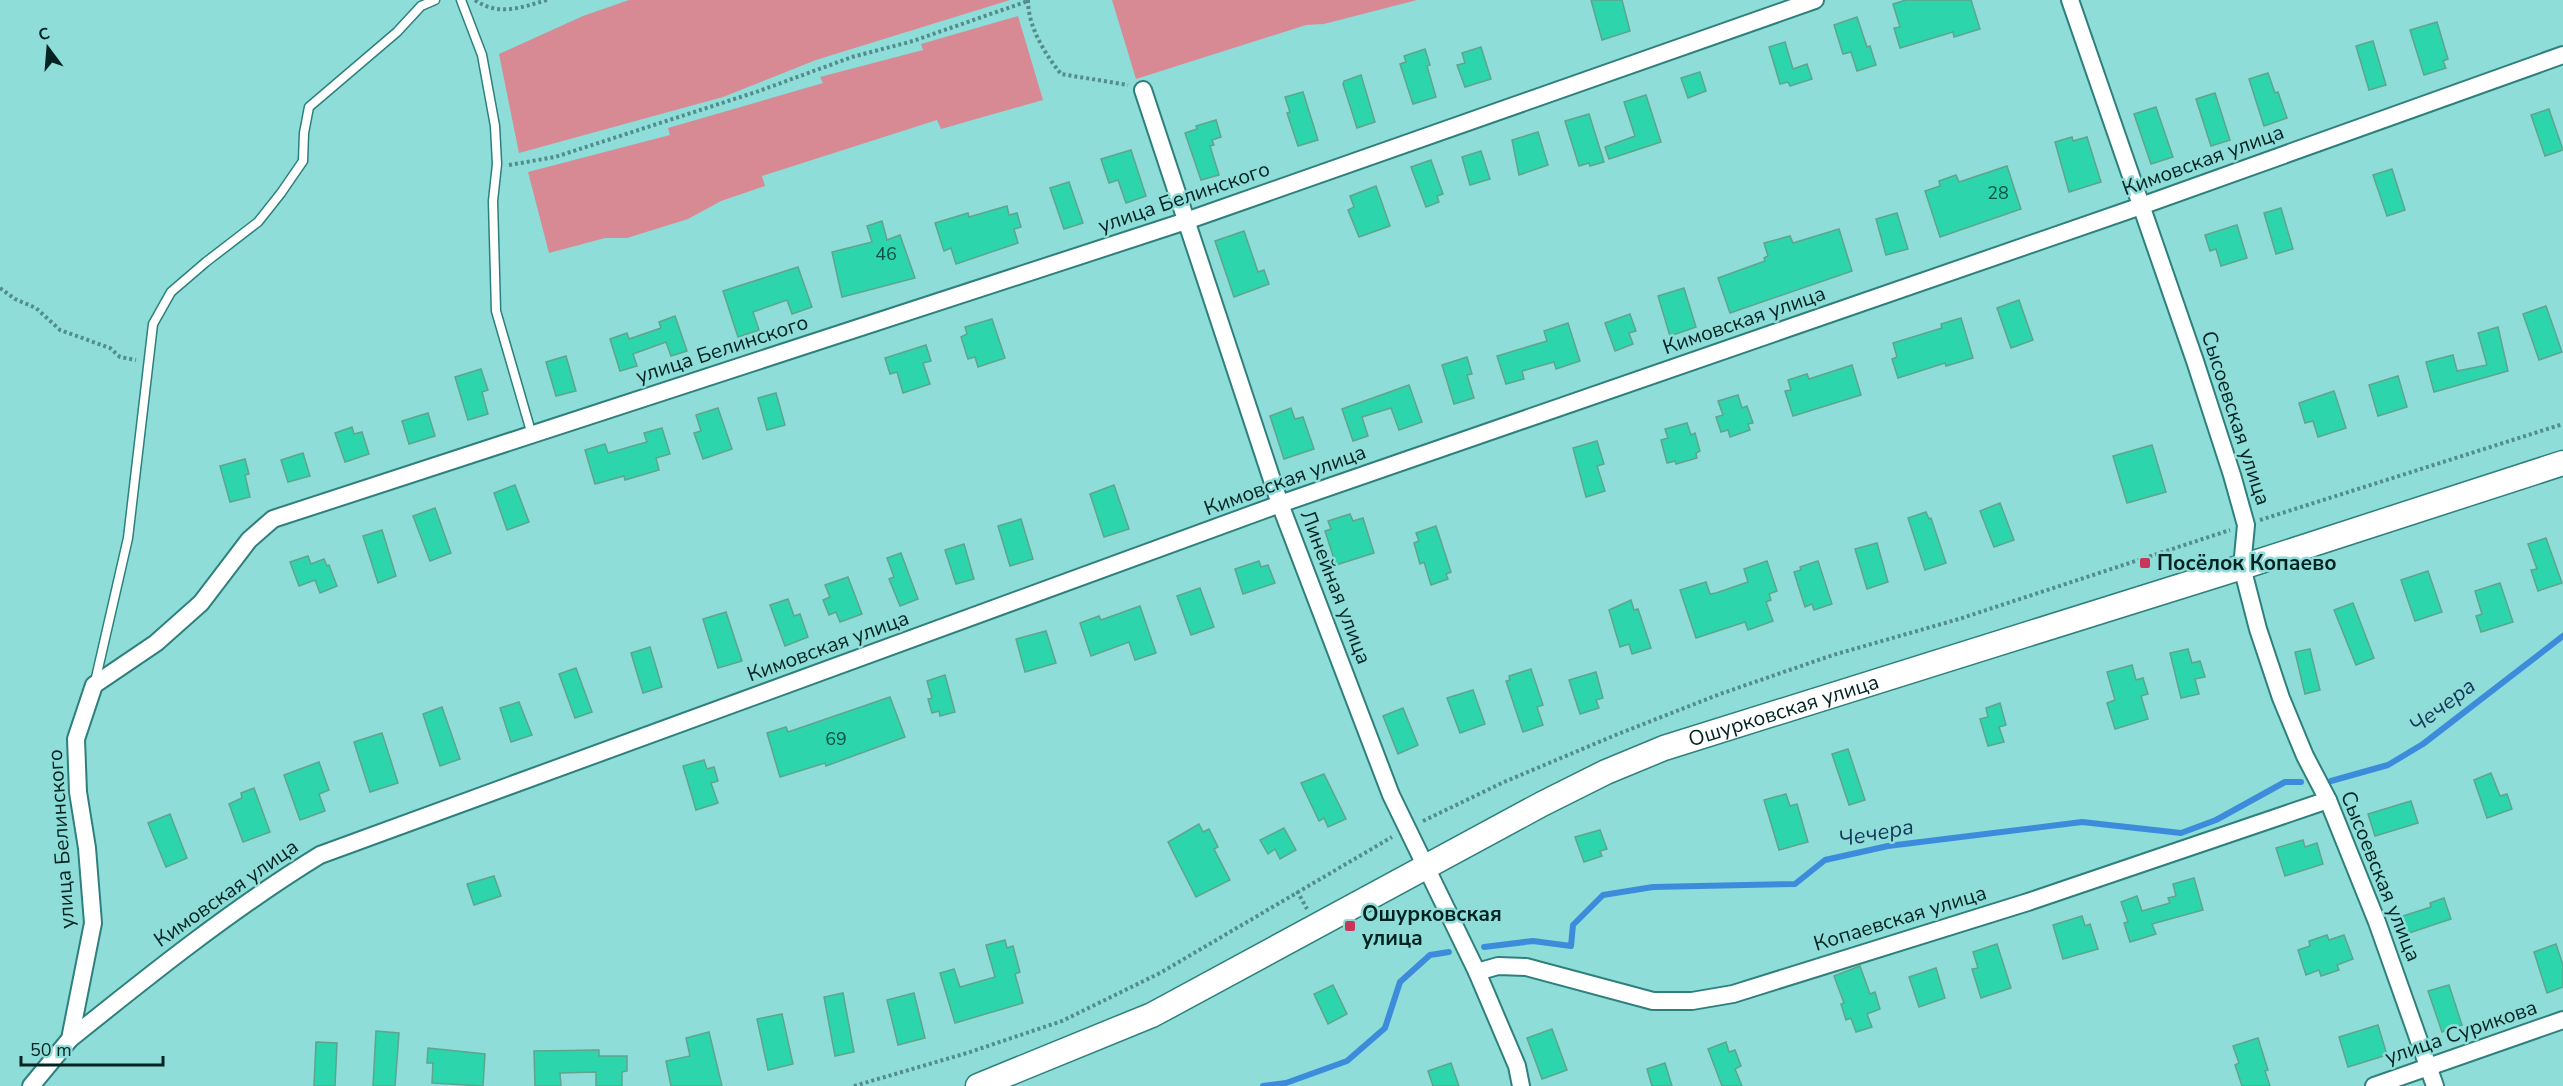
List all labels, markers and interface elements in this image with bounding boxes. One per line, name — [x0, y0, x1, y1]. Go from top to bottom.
north arrow — [18, 18, 78, 78]
text: С — [36, 22, 53, 47]
street label: Кимовская улица — [2118, 118, 2288, 202]
street label: улица Белинского — [1094, 155, 1274, 239]
house number: 28 — [1987, 181, 2009, 205]
house number: 46 — [875, 242, 897, 266]
street label: Кимовская улица — [1659, 279, 1829, 361]
street label: улица Белинского — [632, 308, 812, 390]
street label: Сысоевская улица — [2195, 327, 2277, 509]
street label: Кимовская улица — [1200, 438, 1370, 522]
street label: Линейная улица — [1294, 506, 1378, 668]
place label: Посёлок Копаево — [2157, 549, 2337, 577]
marker: Посёлок Копаево — [2138, 556, 2152, 570]
street label: Кимовская улица — [743, 604, 913, 688]
street label: Ошурковская улица — [1685, 668, 1882, 754]
water label: Чечера — [2403, 671, 2482, 741]
house number: 69 — [825, 727, 847, 751]
street label: улица Белинского — [41, 748, 81, 930]
street label: Сысоевская улица — [2334, 787, 2428, 965]
water label: Чечера — [1836, 812, 1916, 854]
street label: Кимовская улица — [148, 833, 304, 953]
street label: Копаевская улица — [1810, 878, 1990, 958]
place label: Ошурковская улица — [1362, 900, 1502, 952]
marker: Ошурковская улица — [1343, 919, 1357, 933]
street label: улица Сурикова — [2381, 993, 2541, 1071]
scale bar — [21, 1029, 164, 1067]
text: 50 m — [30, 1038, 72, 1062]

